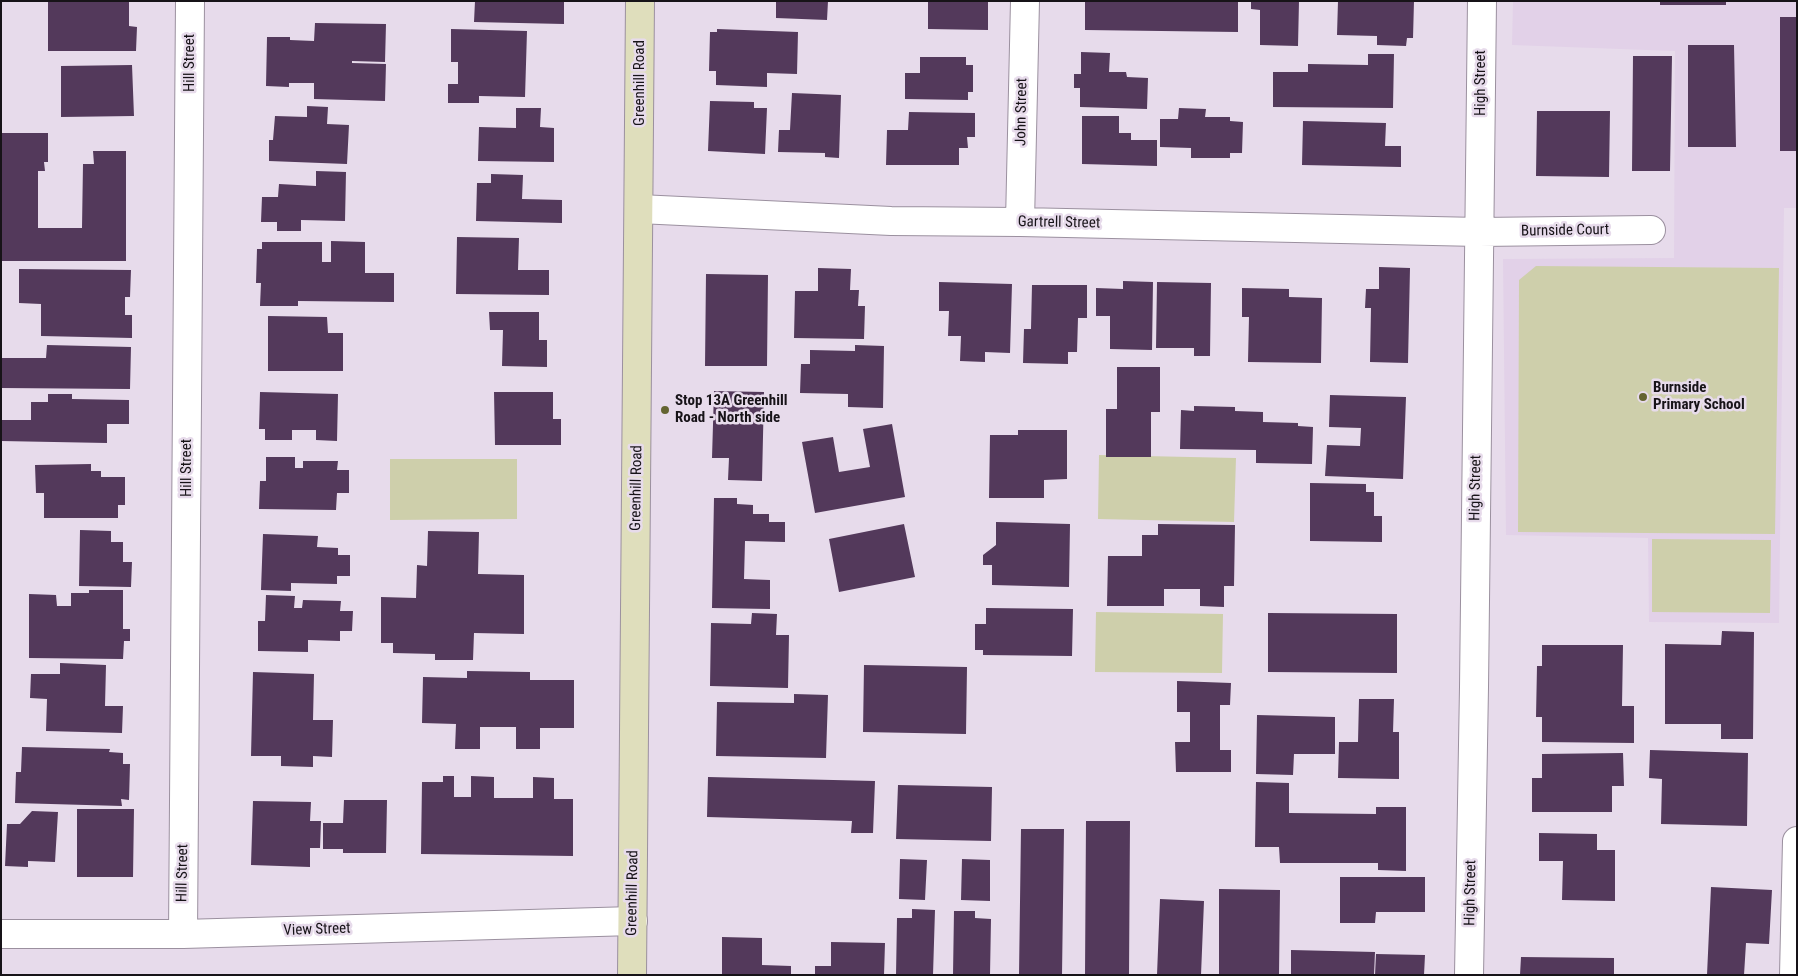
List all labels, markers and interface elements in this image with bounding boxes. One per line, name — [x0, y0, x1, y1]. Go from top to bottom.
street label: Hill Street — [181, 34, 199, 92]
street label: Greenhill Road — [631, 40, 649, 126]
street label: High Street — [1472, 50, 1490, 116]
street label: John Street — [1012, 78, 1032, 146]
street label: Gartrell Street — [1018, 213, 1100, 233]
street label: Burnside Court — [1521, 221, 1609, 241]
place label: Burnside Primary School — [1653, 379, 1745, 414]
marker: Burnside Primary School — [1637, 391, 1649, 403]
place label: Stop 13A Greenhill Road - North side — [675, 392, 787, 427]
marker: Stop 13A Greenhill Road - North side — [659, 404, 671, 416]
street label: Hill Street — [178, 439, 196, 497]
street label: Greenhill Road — [627, 445, 647, 531]
street label: High Street — [1466, 455, 1486, 521]
street label: Hill Street — [173, 844, 193, 902]
street label: Greenhill Road — [623, 850, 643, 936]
street label: High Street — [1461, 860, 1481, 926]
street label: View Street — [283, 920, 351, 940]

